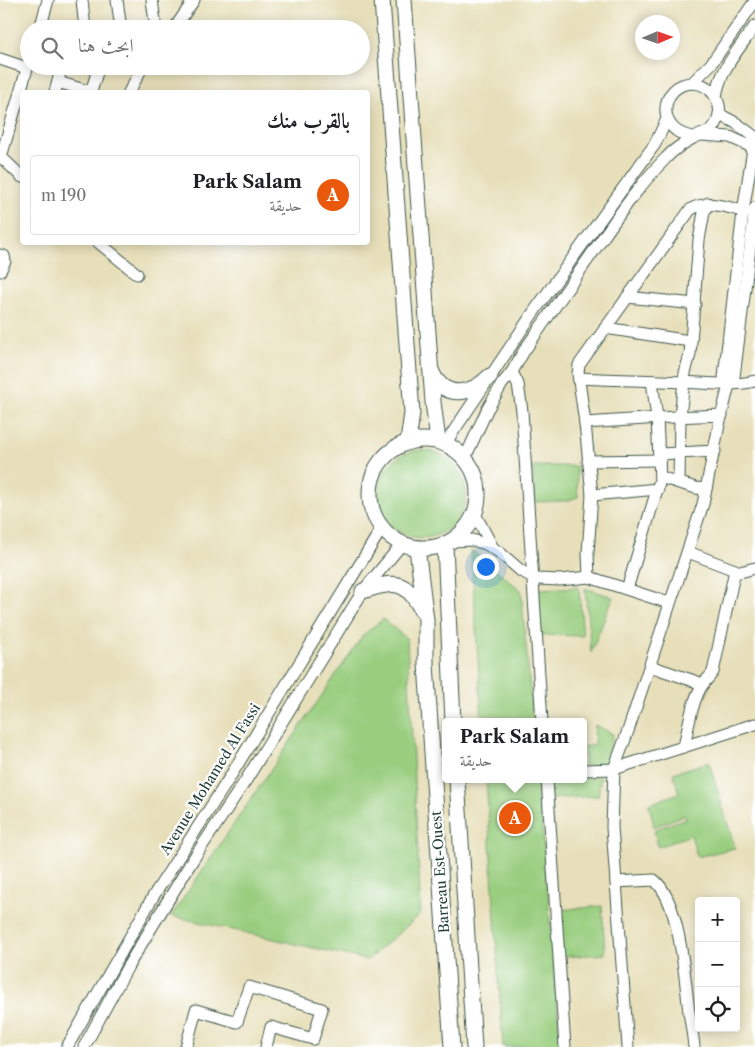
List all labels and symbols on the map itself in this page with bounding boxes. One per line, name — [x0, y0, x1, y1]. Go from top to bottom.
north arrow — [635, 15, 680, 60]
your location — [473, 554, 499, 580]
street label: Avenue Mohamed Al Fassi — [155, 700, 264, 859]
pin: A — [499, 799, 531, 837]
street label: Barreau Est-Ouest — [427, 810, 453, 934]

